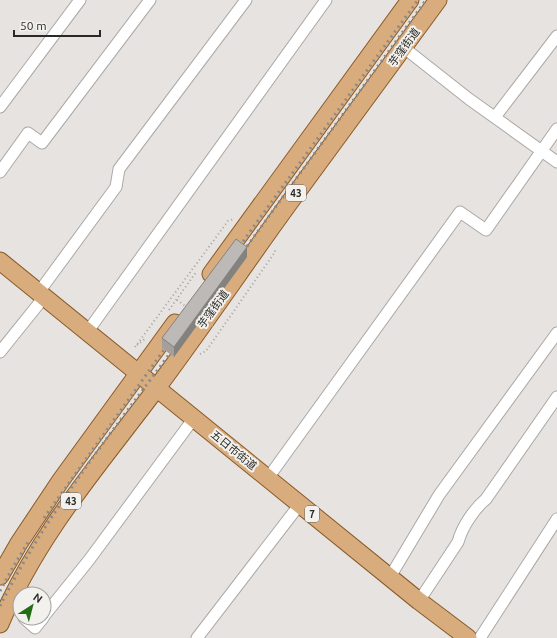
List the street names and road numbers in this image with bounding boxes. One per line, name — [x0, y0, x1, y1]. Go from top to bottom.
street label: 芋窪街道 — [386, 26, 422, 68]
road number: 43 — [286, 185, 306, 201]
street label: 芋窪街道 — [195, 288, 231, 330]
street label: 五日市街道 — [209, 428, 259, 472]
road number: 43 — [61, 493, 81, 509]
road number: 7 — [305, 506, 319, 522]

